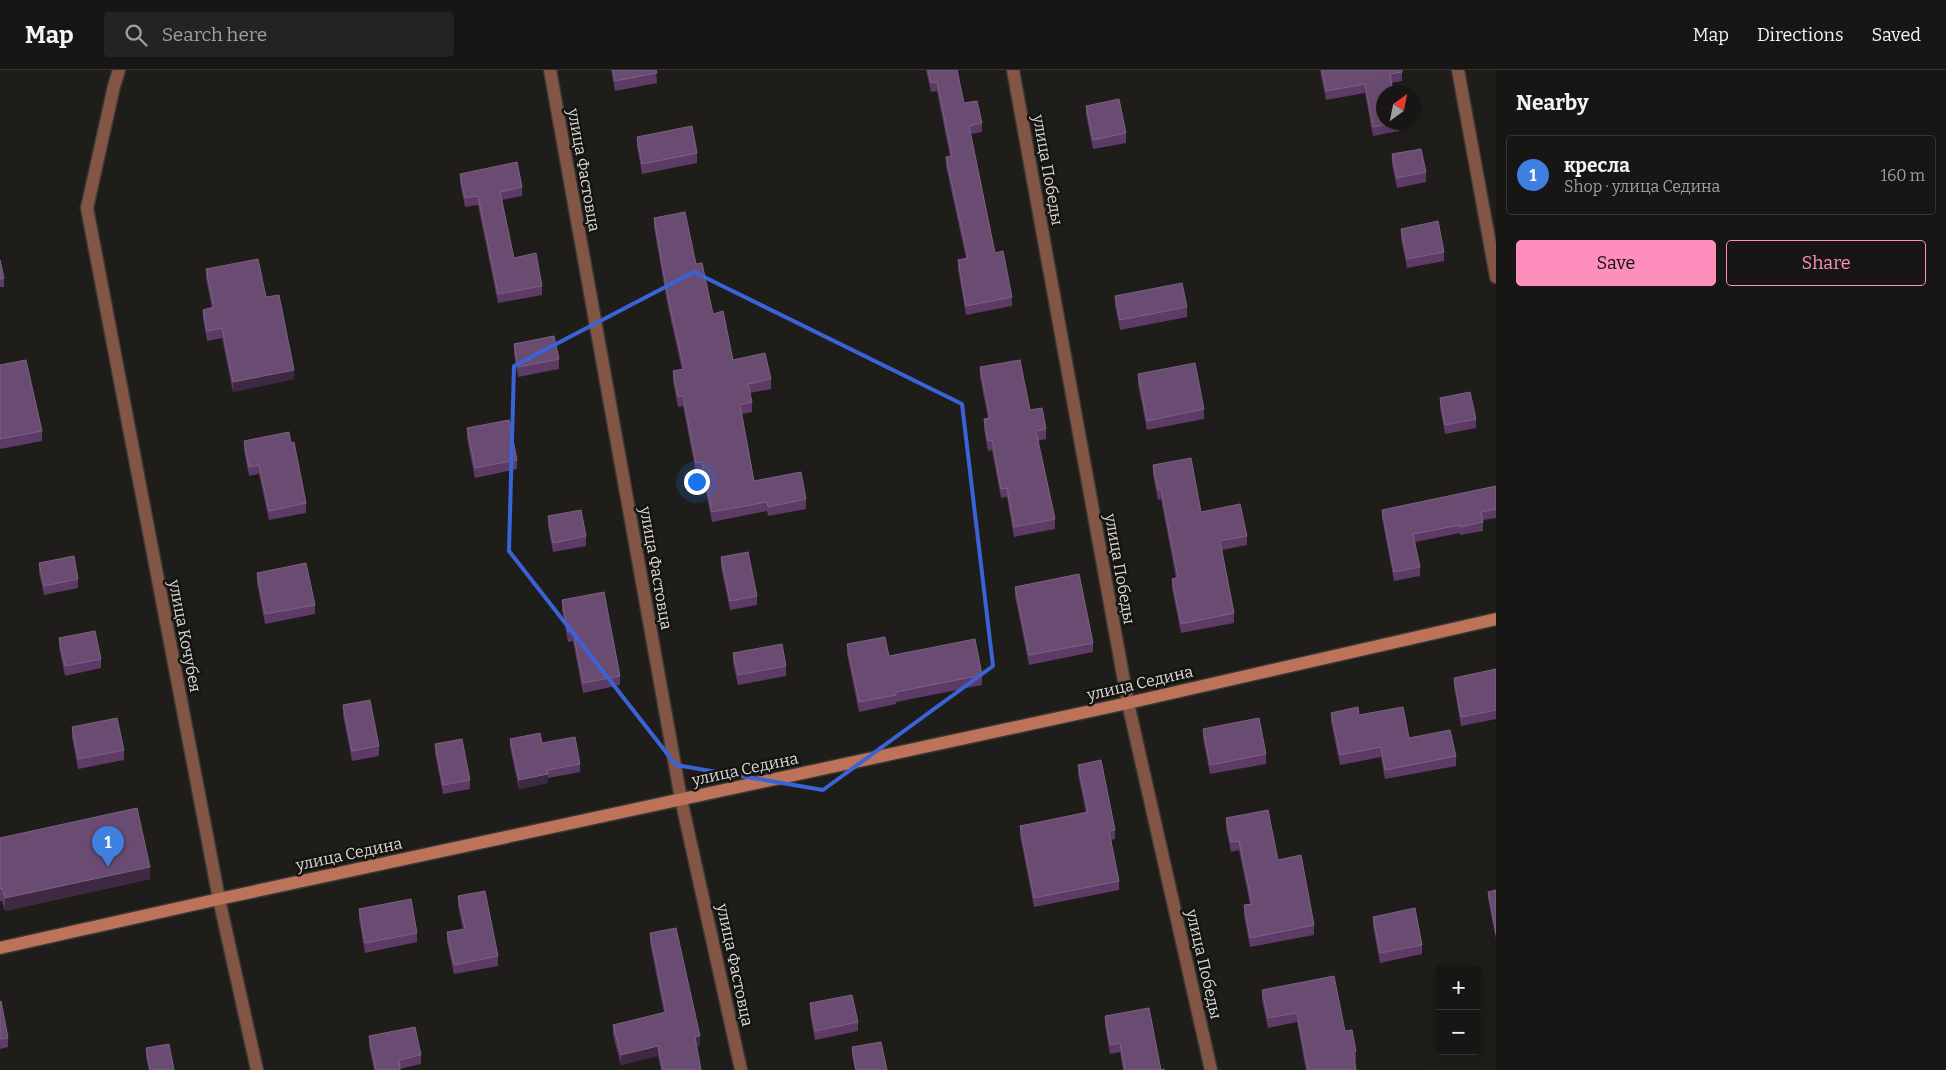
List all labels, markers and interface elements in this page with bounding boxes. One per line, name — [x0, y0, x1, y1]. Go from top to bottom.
search box — [104, 12, 454, 57]
text: Map — [25, 21, 74, 49]
icon: search — [122, 21, 150, 49]
text: Search here — [162, 23, 267, 46]
text: Map — [1693, 24, 1729, 46]
text: Directions — [1757, 24, 1844, 46]
text: Saved — [1872, 24, 1921, 46]
north arrow — [1376, 85, 1421, 130]
text: Nearby — [1516, 90, 1589, 116]
street label: улица Фастовца — [564, 106, 604, 233]
street label: улица Победы — [1029, 112, 1067, 227]
text: кресла — [1564, 154, 1630, 177]
text: 1 — [1530, 166, 1536, 185]
text: 160 m — [1880, 166, 1925, 185]
text: Shop · улица Седина — [1564, 177, 1720, 196]
button: Save — [1516, 240, 1716, 286]
button: Share — [1726, 240, 1926, 286]
your location — [684, 469, 710, 495]
street label: улица Фастовца — [636, 504, 676, 631]
street label: улица Победы — [1101, 511, 1139, 626]
street label: улица Кочубея — [165, 577, 205, 694]
street label: улица Седина — [1084, 662, 1195, 705]
street label: улица Седина — [689, 748, 800, 790]
pin: 1 — [92, 826, 124, 867]
street label: улица Седина — [293, 833, 404, 875]
street label: улица Фастовца — [713, 901, 757, 1028]
street label: улица Победы — [1182, 906, 1226, 1021]
map controls — [1436, 965, 1481, 1055]
button: + — [1436, 965, 1481, 1010]
button: − — [1436, 1010, 1481, 1055]

